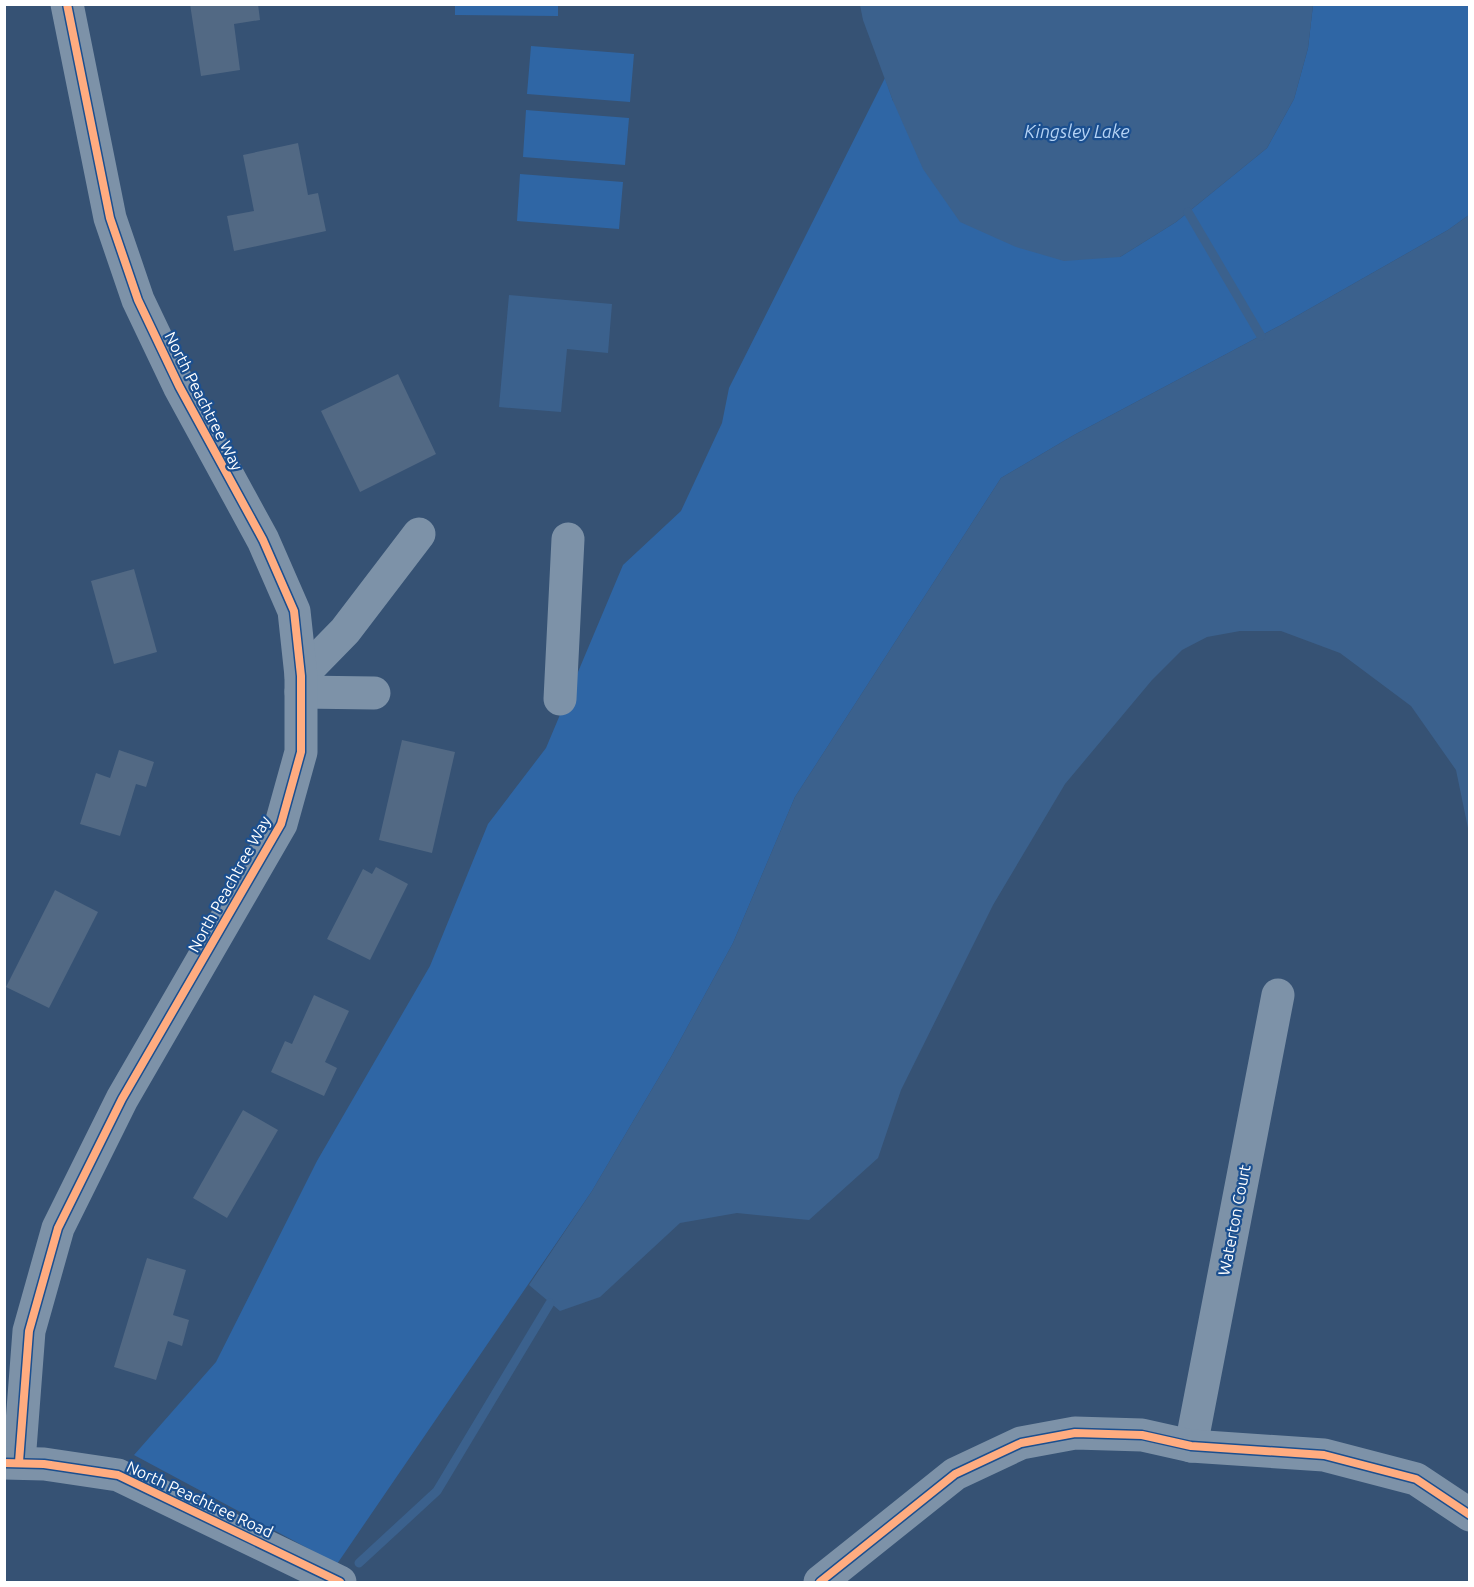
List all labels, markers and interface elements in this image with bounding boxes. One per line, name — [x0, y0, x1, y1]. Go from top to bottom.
water label: Kingsley Lake — [1024, 121, 1130, 141]
street label: North Peachtree Way — [161, 329, 247, 473]
street label: North Peachtree Way — [184, 813, 274, 955]
street label: Waterton Court — [1214, 1162, 1254, 1277]
street label: North Peachtree Road — [124, 1457, 276, 1541]

